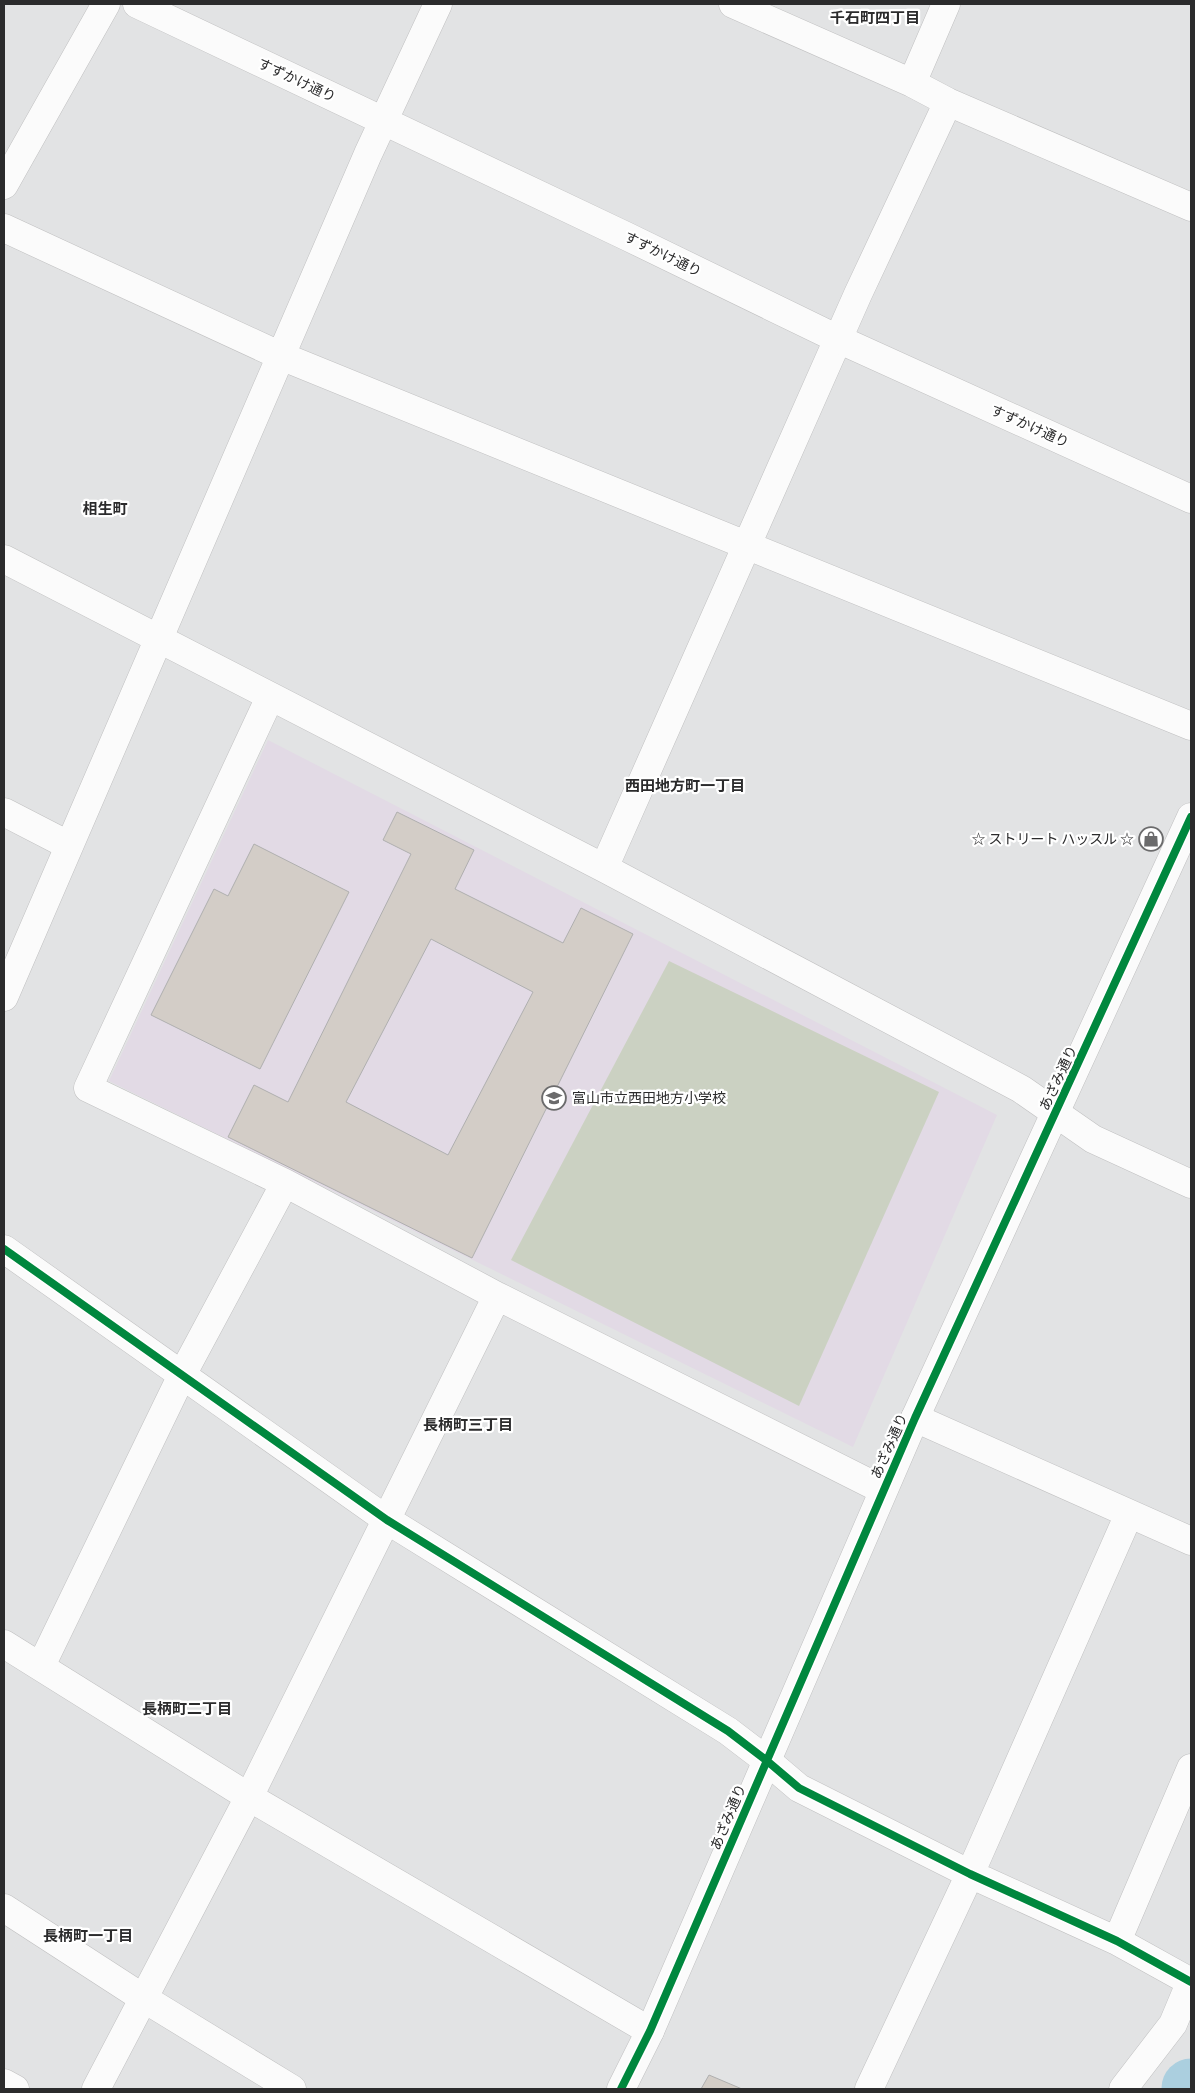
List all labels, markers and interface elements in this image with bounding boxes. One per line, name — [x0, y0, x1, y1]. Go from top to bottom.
district label: 千石町四丁目 — [830, 8, 920, 26]
street label: すずかけ通り — [256, 54, 339, 105]
street label: すずかけ通り — [622, 227, 705, 280]
street label: すずかけ通り — [988, 401, 1072, 450]
district label: 相生町 — [82, 499, 128, 517]
district label: 西田地方町一丁目 — [625, 776, 745, 794]
shop icon: ☆ ストリート ハッスル ☆ — [1138, 826, 1164, 852]
place label: ☆ ストリート ハッスル ☆ — [972, 830, 1134, 847]
street label: あざみ通り — [1035, 1042, 1080, 1113]
school or university icon: 富山市立西田地方小学校 — [541, 1085, 567, 1111]
place label: 富山市立西田地方小学校 — [572, 1089, 726, 1106]
street label: あざみ通り — [867, 1410, 911, 1481]
district label: 長柄町三丁目 — [423, 1415, 513, 1433]
district label: 長柄町二丁目 — [142, 1699, 232, 1717]
street label: あざみ通り — [706, 1781, 749, 1852]
district label: 長柄町一丁目 — [43, 1926, 133, 1944]

